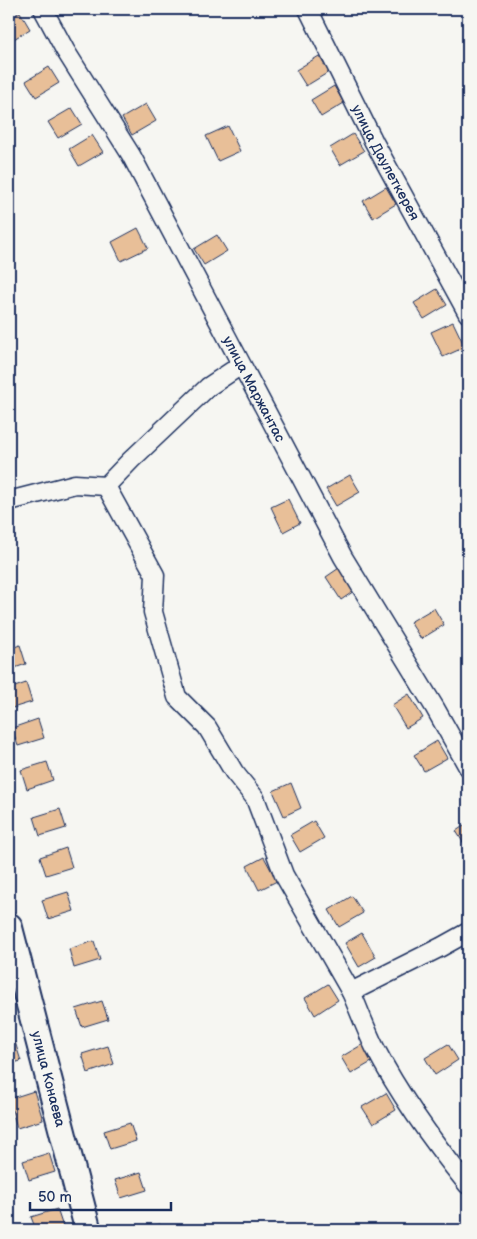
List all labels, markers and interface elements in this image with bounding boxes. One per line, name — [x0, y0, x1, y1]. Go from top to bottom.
street label: улица Даулеткерея — [348, 102, 424, 223]
street label: улица Маржантас — [219, 333, 289, 445]
street label: улица Конаева — [28, 1029, 70, 1129]
scale bar — [30, 1179, 171, 1211]
text: 50 m — [38, 1188, 72, 1207]

